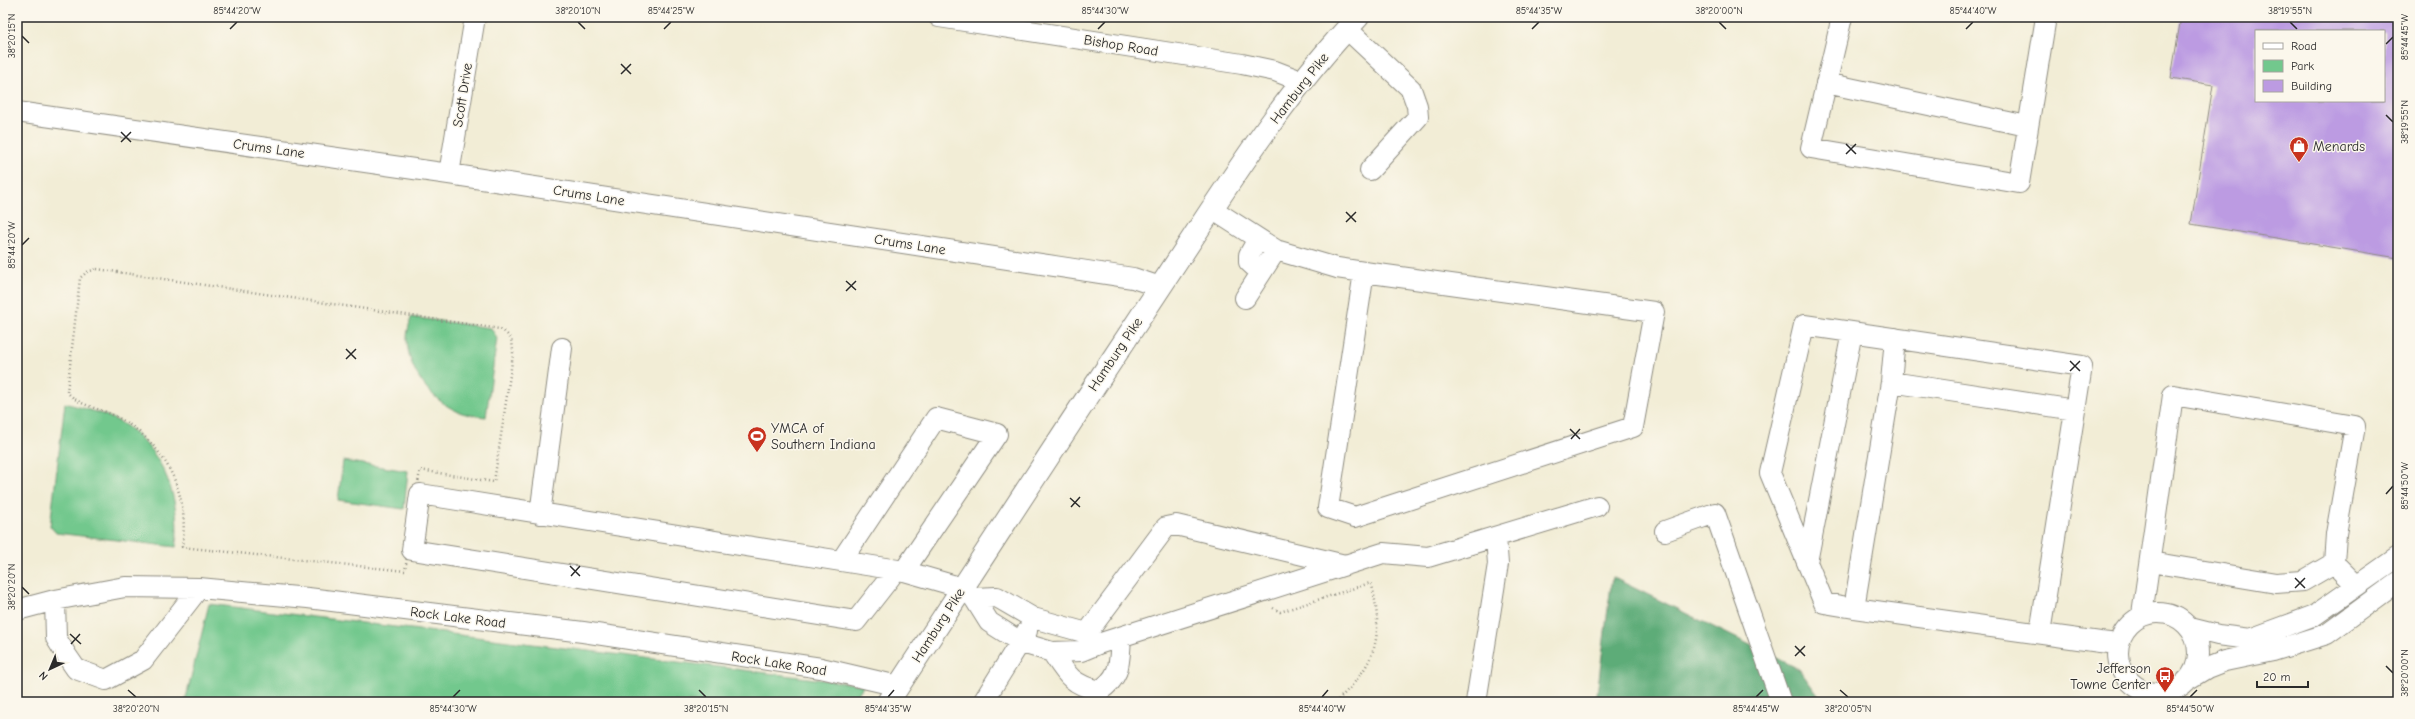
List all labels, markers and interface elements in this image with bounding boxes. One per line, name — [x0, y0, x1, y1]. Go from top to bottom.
text: 85°44'20"W — [213, 5, 261, 17]
text: 38°20'10"N — [555, 5, 601, 17]
text: 85°44'25"W — [648, 5, 695, 17]
text: 85°44'30"W — [1081, 5, 1129, 17]
text: 85°44'35"W — [1516, 5, 1563, 17]
text: 38°20'00"N — [1695, 5, 1743, 17]
text: 85°44'40"W — [1949, 5, 1997, 17]
text: 38°19'55"N — [2268, 5, 2312, 17]
text: 85°44'45"W — [2399, 13, 2411, 60]
text: 38°20'15"N — [6, 14, 18, 58]
legend — [2255, 30, 2385, 102]
street label: Bishop Road — [1083, 31, 1159, 60]
text: Road — [2291, 39, 2317, 53]
street label: Hamburg Pike — [1266, 49, 1332, 127]
text: Park — [2291, 59, 2314, 73]
street label: Scott Drive — [449, 62, 476, 128]
text: Building — [2291, 79, 2332, 93]
text: 38°19'55"N — [2399, 100, 2411, 144]
street label: Crums Lane — [232, 135, 306, 162]
shop icon: Menards — [2288, 135, 2310, 163]
place label: Menards — [2313, 138, 2365, 155]
street label: Crums Lane — [552, 181, 626, 210]
text: 85°44'20"W — [6, 221, 18, 269]
street label: Crums Lane — [873, 230, 947, 259]
street label: Hamburg Pike — [1085, 314, 1146, 394]
place label: YMCA of Southern Indiana — [771, 420, 876, 453]
sports icon: YMCA of Southern Indiana — [746, 425, 768, 453]
text: 85°44'50"W — [2399, 462, 2411, 510]
text: 38°20'20"N — [6, 564, 18, 610]
street label: Hamburg Pike — [908, 585, 969, 666]
street label: Rock Lake Road — [409, 603, 507, 632]
street label: Rock Lake Road — [730, 648, 828, 679]
north arrow — [30, 649, 70, 689]
text: 38°20'00"N — [2399, 649, 2411, 697]
place label: Jefferson Towne Center — [2070, 660, 2151, 693]
scale bar — [2257, 663, 2308, 689]
bus stop icon: Jefferson Towne Center — [2154, 665, 2176, 693]
text: N — [36, 669, 51, 683]
text: 20 m — [2263, 670, 2291, 684]
text: 38°20'20"N — [113, 703, 159, 715]
text: 85°44'30"W — [429, 703, 477, 715]
text: 38°20'15"N — [684, 703, 728, 715]
text: 85°44'35"W — [865, 703, 912, 715]
text: 85°44'40"W — [1298, 703, 1346, 715]
text: 85°44'45"W — [1733, 703, 1780, 715]
text: 38°20'05"N — [1825, 703, 1871, 715]
text: 85°44'50"W — [2166, 703, 2214, 715]

